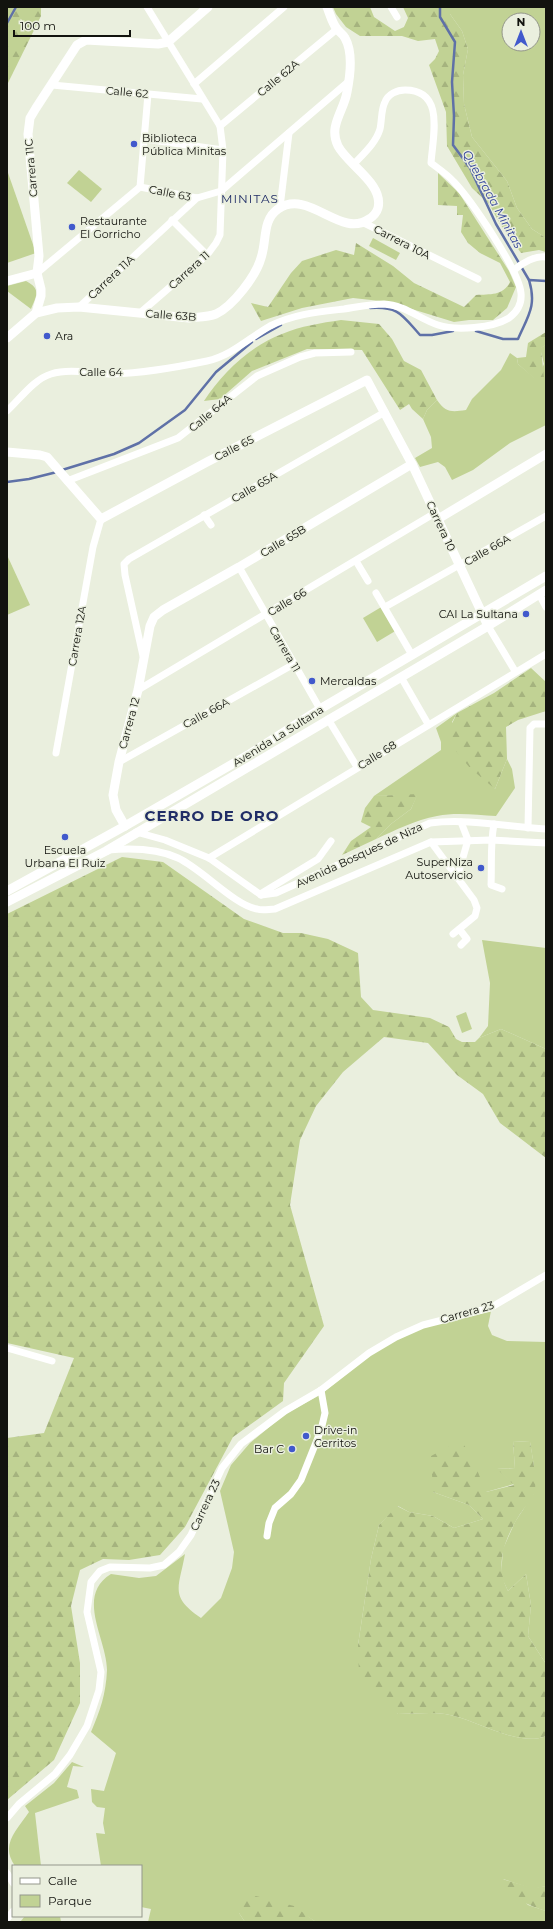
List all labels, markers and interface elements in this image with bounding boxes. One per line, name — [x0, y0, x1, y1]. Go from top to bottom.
scale bar — [14, 12, 130, 38]
north arrow — [501, 12, 541, 52]
text: N — [517, 15, 525, 29]
text: 100 m — [20, 18, 56, 33]
street label: Calle 62A — [254, 56, 302, 100]
street label: Calle 62 — [105, 83, 149, 101]
place label: Biblioteca Pública Minitas — [142, 131, 227, 158]
street label: Carrera 11C — [21, 138, 41, 198]
marker: Biblioteca Pública Minitas — [129, 139, 139, 149]
water label: Quebrada Minitas — [460, 147, 526, 251]
street label: Calle 63 — [148, 182, 192, 204]
district label: MINITAS — [221, 191, 279, 206]
place label: Restaurante El Gorricho — [80, 214, 147, 241]
marker: Restaurante El Gorricho — [67, 222, 77, 232]
street label: Carrera 10A — [371, 222, 433, 262]
street label: Carrera 11 — [165, 248, 213, 292]
street label: Carrera 11A — [85, 252, 137, 302]
street label: Calle 63B — [145, 306, 197, 324]
place label: Ara — [55, 329, 73, 343]
marker: Ara — [42, 331, 52, 341]
street label: Calle 64 — [79, 365, 124, 379]
street label: Calle 64A — [186, 391, 234, 435]
street label: Calle 65 — [212, 432, 256, 464]
street label: Calle 65A — [229, 468, 279, 506]
street label: Carrera 10 — [423, 499, 459, 553]
street label: Calle 65B — [258, 522, 308, 560]
street label: Calle 66A — [461, 531, 513, 569]
street label: Calle 66 — [265, 585, 309, 619]
street label: Carrera 12A — [65, 605, 89, 667]
place label: CAI La Sultana — [439, 607, 518, 621]
marker: CAI La Sultana — [521, 609, 531, 619]
street label: Carrera 11 — [266, 624, 304, 674]
place label: Mercaldas — [320, 674, 377, 688]
marker: Mercaldas — [307, 676, 317, 686]
street label: Calle 66A — [180, 694, 232, 731]
street label: Carrera 12 — [115, 696, 143, 750]
street label: Avenida La Sultana — [230, 702, 326, 770]
street label: Calle 68 — [355, 738, 399, 772]
district label: CERRO DE ORO — [145, 806, 279, 825]
street label: Avenida Bosques de Niza — [293, 819, 425, 891]
marker: Escuela Urbana El Ruiz — [60, 832, 70, 842]
place label: Escuela Urbana El Ruiz — [25, 843, 106, 870]
place label: SuperNiza Autoservicio — [405, 855, 473, 882]
marker: SuperNiza Autoservicio — [476, 863, 486, 873]
street label: Carrera 23 — [439, 1298, 495, 1326]
place label: Drive-in Cerritos — [314, 1423, 358, 1450]
marker: Drive-in Cerritos — [301, 1431, 311, 1441]
place label: Bar C — [254, 1442, 284, 1456]
marker: Bar C — [287, 1444, 297, 1454]
street label: Carrera 23 — [187, 1477, 223, 1533]
legend — [12, 1865, 142, 1917]
text: Calle — [48, 1873, 77, 1888]
text: Parque — [48, 1893, 92, 1908]

